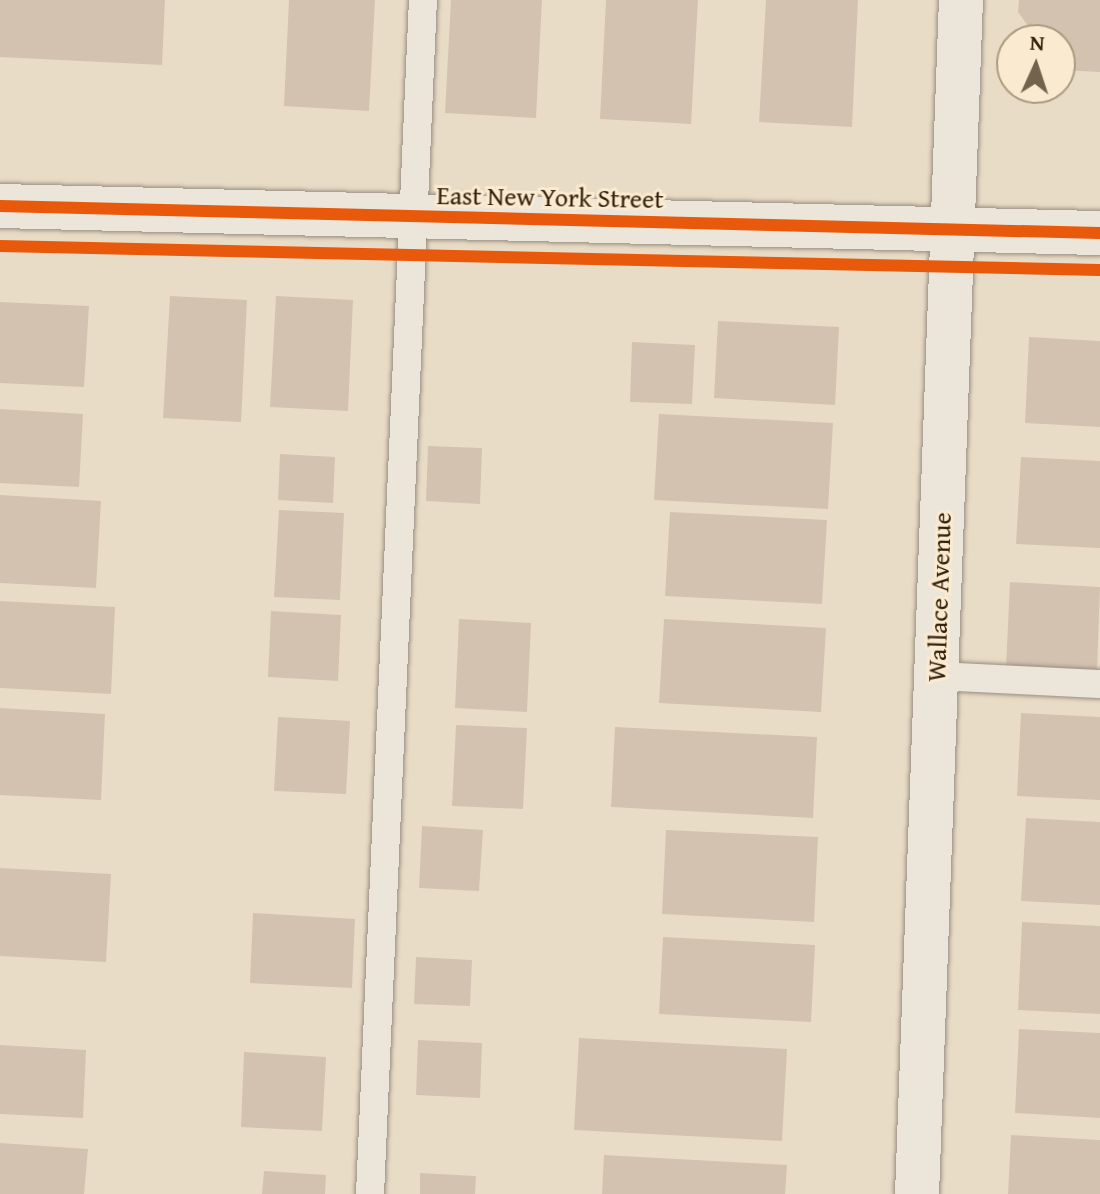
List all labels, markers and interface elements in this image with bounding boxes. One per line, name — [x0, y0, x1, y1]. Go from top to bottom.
north arrow — [996, 24, 1076, 104]
text: N — [1029, 26, 1045, 58]
street label: East New York Street — [436, 179, 664, 215]
street label: Wallace Avenue — [920, 512, 958, 682]

